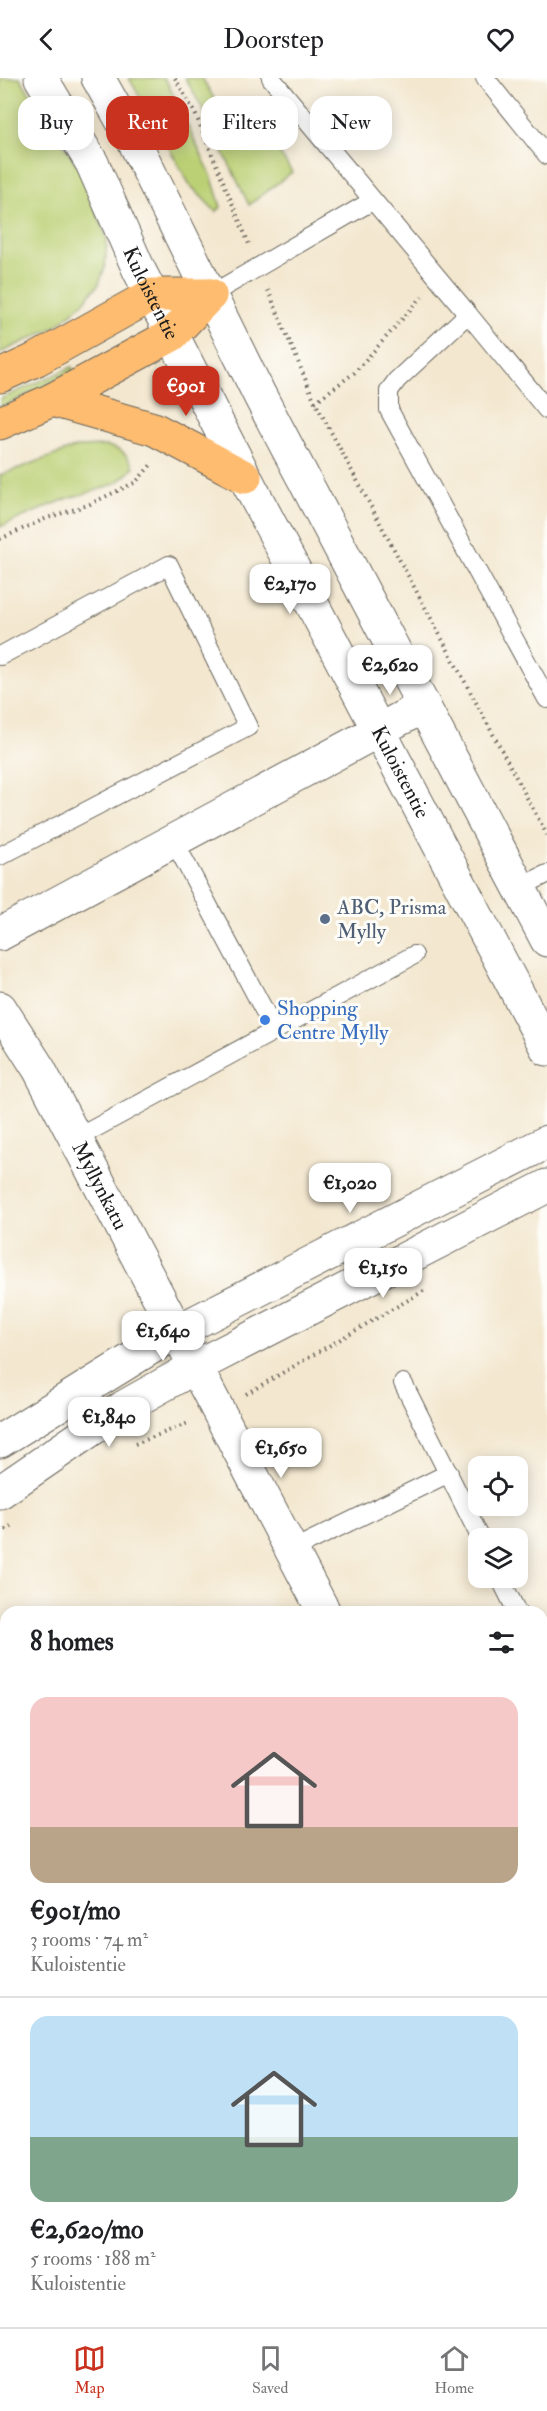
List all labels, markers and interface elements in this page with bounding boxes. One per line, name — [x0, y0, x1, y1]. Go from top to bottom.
icon: back — [30, 23, 63, 56]
text: Doorstep — [223, 23, 324, 56]
icon: heart — [484, 23, 517, 56]
chip: Buy — [18, 96, 94, 150]
chip: Rent — [106, 96, 189, 150]
chip: Filters — [201, 96, 298, 150]
chip: New — [310, 96, 392, 150]
street label: Kuloistentie — [117, 242, 186, 344]
pin: €901 — [150, 366, 222, 417]
text: €901 — [166, 373, 206, 398]
pin: €2,170 — [241, 564, 339, 615]
text: €2,170 — [263, 571, 317, 596]
pin: €2,620 — [341, 645, 439, 696]
text: €2,620 — [361, 652, 419, 677]
street label: Kuloistentie — [365, 721, 436, 823]
place label: ABC, Prisma Mylly — [336, 894, 447, 945]
marker: ABC, Prisma Mylly — [318, 912, 332, 926]
place label: Shopping Centre Mylly — [277, 995, 389, 1046]
marker: Shopping Centre Mylly — [258, 1013, 272, 1027]
street label: Myllynkatu — [66, 1137, 134, 1234]
pin: €1,020 — [301, 1163, 399, 1214]
text: €1,020 — [323, 1170, 377, 1195]
pin: €1,150 — [334, 1248, 432, 1299]
text: €1,150 — [358, 1255, 408, 1280]
pin: €1,640 — [114, 1311, 212, 1362]
text: €1,640 — [136, 1318, 190, 1343]
pin: €1,840 — [60, 1397, 158, 1448]
text: €1,840 — [82, 1404, 136, 1429]
pin: €1,650 — [232, 1428, 330, 1479]
text: €1,650 — [255, 1435, 307, 1460]
map controls — [468, 1456, 528, 1588]
button: locate — [468, 1456, 528, 1516]
button: layers — [468, 1528, 528, 1588]
text: 8 homes — [30, 1626, 114, 1658]
icon: filters — [485, 1626, 518, 1659]
icon: home — [220, 1736, 328, 1844]
text: €901/mo — [30, 1895, 120, 1927]
text: 3 rooms · 74 m² — [30, 1927, 148, 1952]
text: Kuloistentie — [30, 1952, 126, 1977]
icon: home — [220, 2055, 328, 2163]
text: €2,620/mo — [30, 2214, 144, 2246]
text: 5 rooms · 188 m² — [30, 2246, 156, 2271]
text: Kuloistentie — [30, 2271, 126, 2296]
tab: Map — [73, 2342, 106, 2398]
tab: Saved — [252, 2342, 288, 2398]
tab: Home — [434, 2342, 474, 2398]

